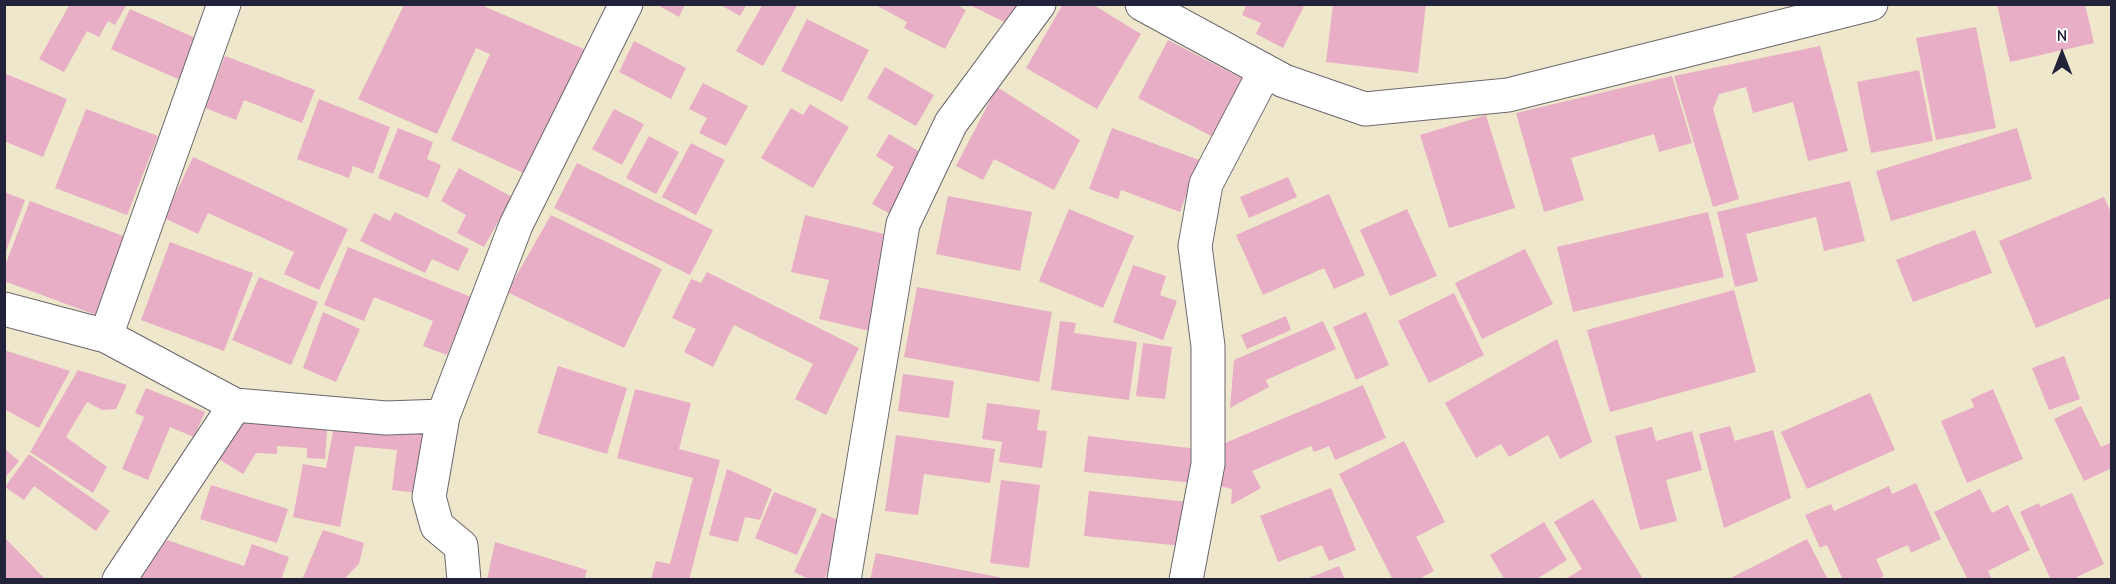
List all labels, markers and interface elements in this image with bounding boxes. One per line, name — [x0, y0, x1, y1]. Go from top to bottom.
north arrow — [2032, 24, 2092, 84]
text: N — [2057, 27, 2067, 45]

